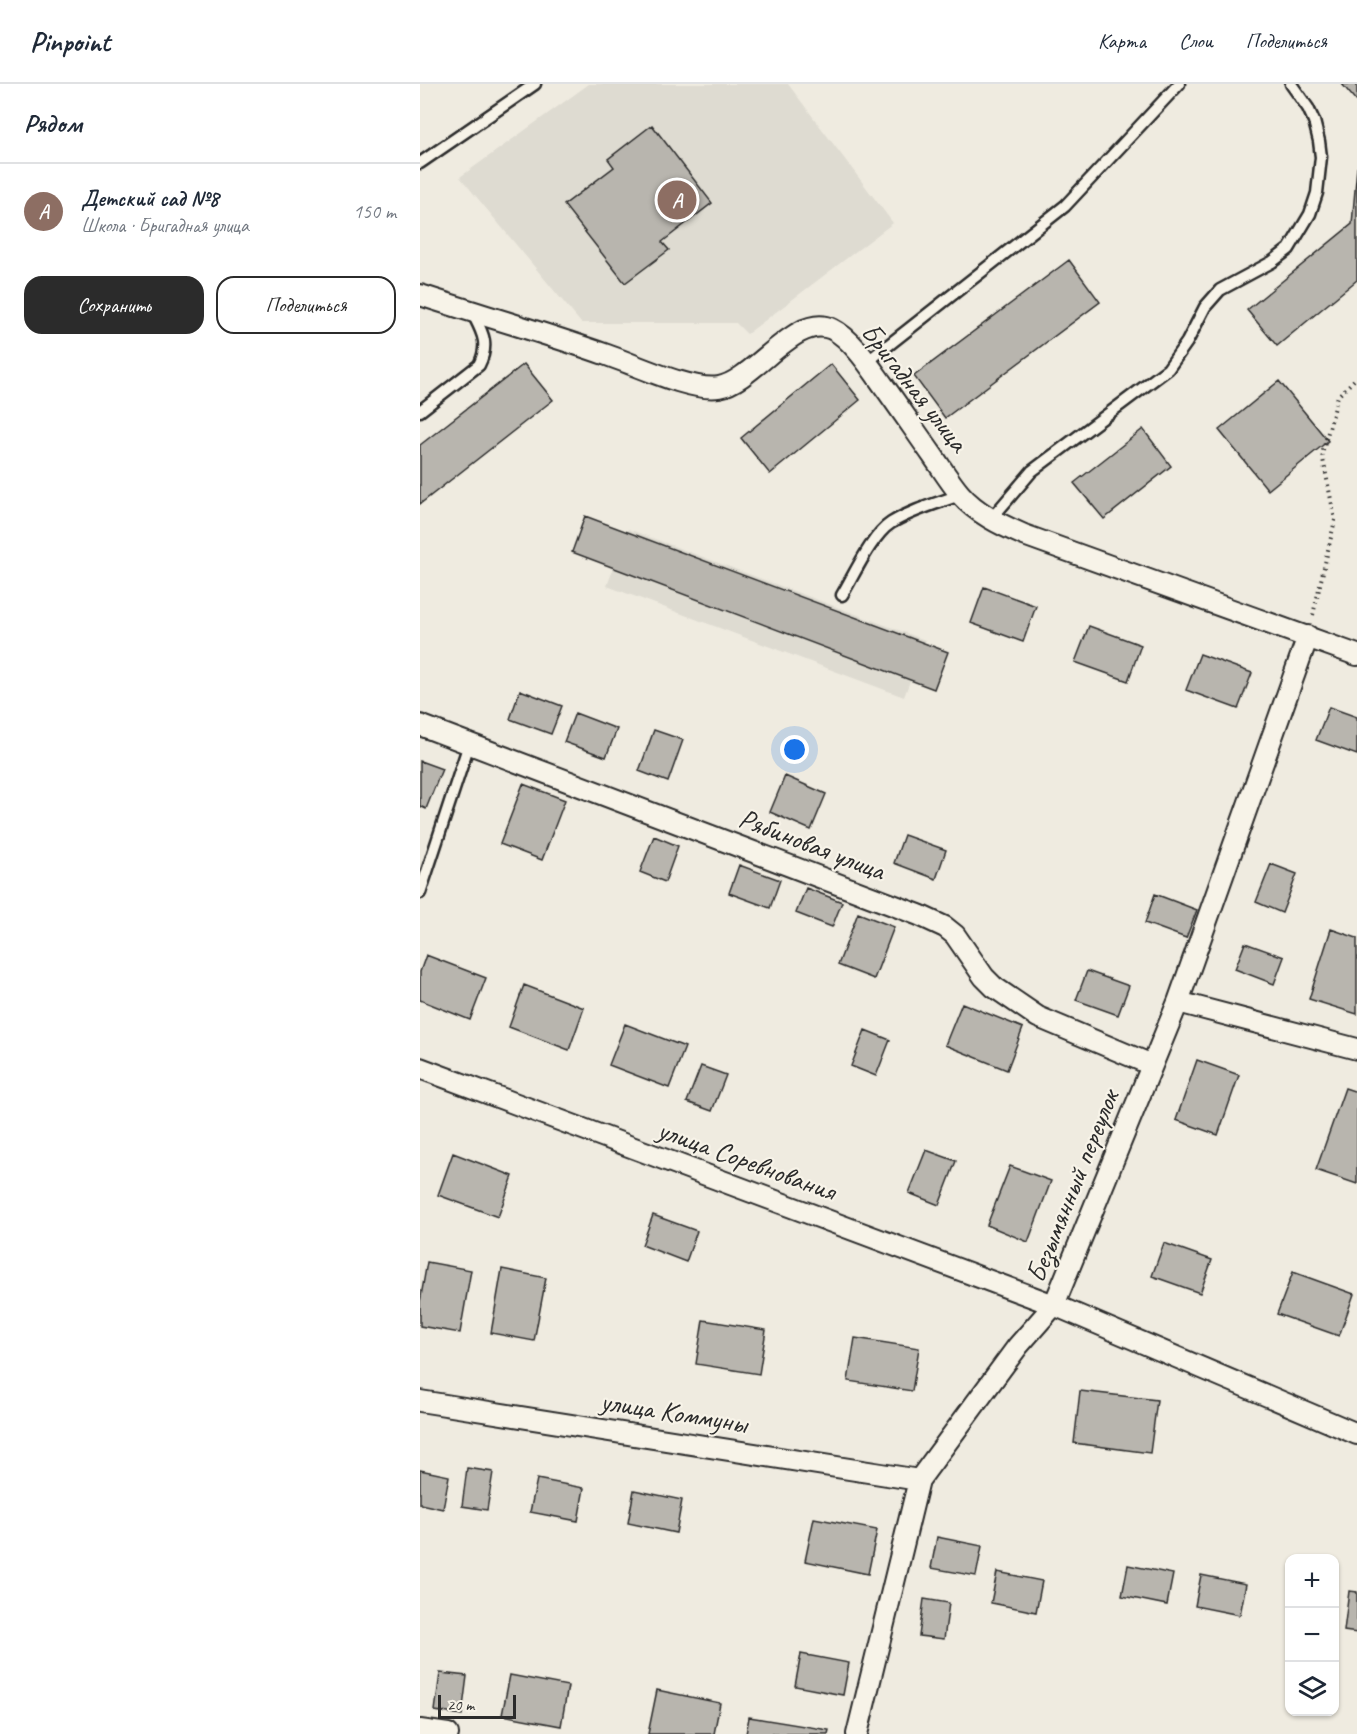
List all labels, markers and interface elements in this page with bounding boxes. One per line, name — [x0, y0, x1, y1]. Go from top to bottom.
text: Pinpoint — [30, 24, 110, 59]
text: Карта — [1098, 28, 1146, 54]
text: Слои — [1179, 28, 1213, 54]
text: Поделиться — [1246, 28, 1327, 54]
text: Рядом — [24, 107, 82, 140]
pin: A — [658, 178, 696, 222]
text: Детский сад №8 — [81, 185, 219, 213]
text: A — [38, 199, 49, 224]
text: 150 m — [353, 199, 396, 224]
text: Школа · Бригадная улица — [81, 213, 249, 238]
button: Сохранить — [24, 276, 204, 334]
button: Поделиться — [216, 276, 396, 334]
street label: Бригадная улица — [854, 315, 977, 460]
your location — [780, 735, 809, 764]
street label: Рябиновая улица — [734, 800, 892, 888]
street label: Безымянный переулок — [1018, 1082, 1128, 1288]
street label: улица Соревнования — [651, 1111, 843, 1209]
street label: улица Коммуны — [596, 1383, 752, 1441]
map controls — [1285, 1554, 1339, 1716]
button: + — [1285, 1554, 1339, 1608]
button: − — [1285, 1608, 1339, 1662]
button: layers — [1285, 1662, 1339, 1716]
scale bar — [438, 1692, 516, 1720]
text: 20 m — [447, 1695, 474, 1715]

